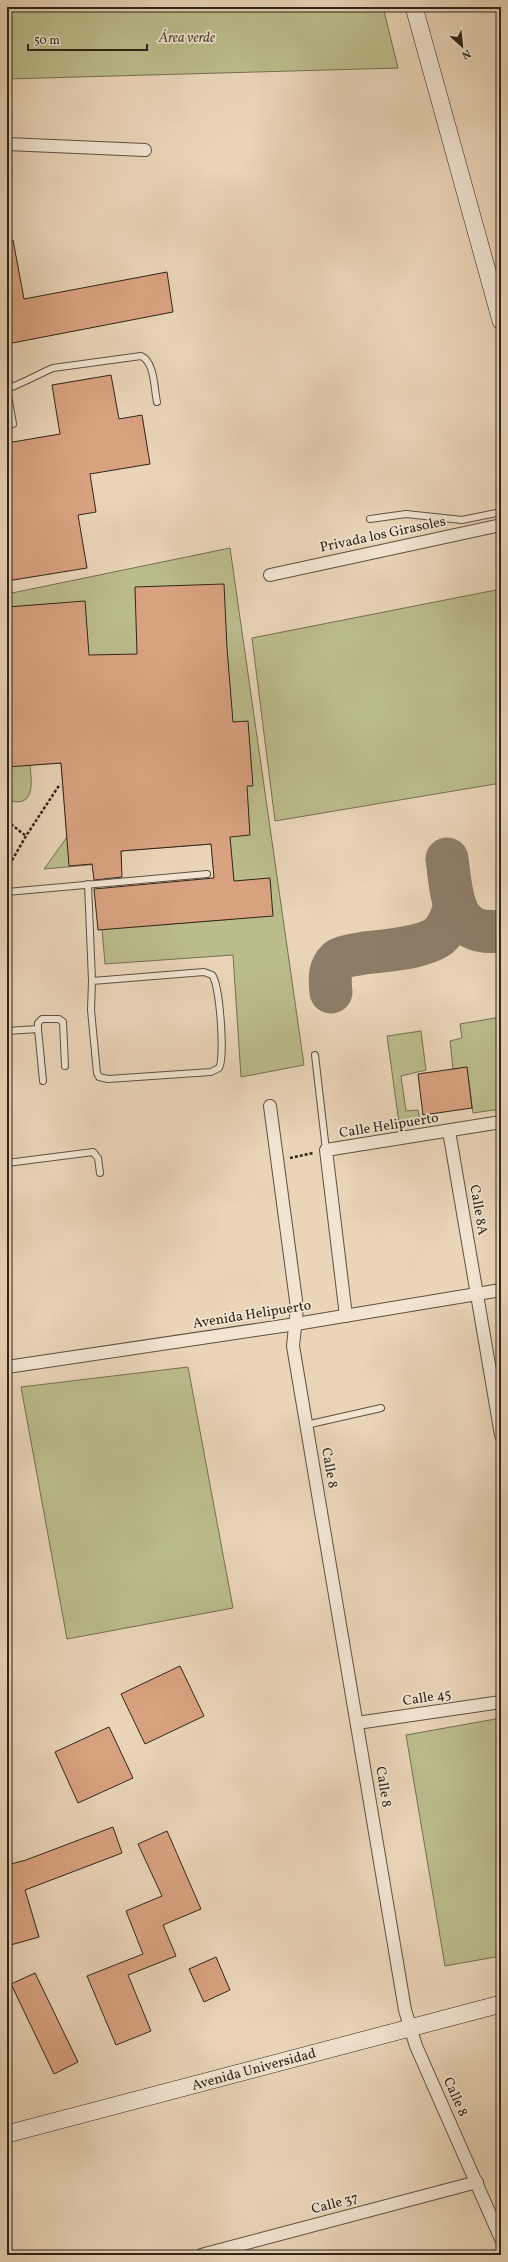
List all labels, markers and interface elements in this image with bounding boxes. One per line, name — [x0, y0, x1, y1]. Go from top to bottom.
scale bar — [28, 26, 147, 52]
north arrow — [442, 26, 482, 66]
park label: Área verde — [158, 29, 215, 48]
text: 50 m — [34, 33, 60, 49]
text: N — [459, 45, 473, 62]
street label: Privada los Girasoles — [318, 512, 448, 558]
street label: Calle Helipuerto — [338, 1109, 440, 1143]
street label: Calle 8A — [464, 1183, 492, 1237]
street label: Avenida Helipuerto — [192, 1296, 312, 1334]
street label: Calle 8 — [316, 1446, 342, 1490]
street label: Calle 45 — [402, 1685, 452, 1711]
street label: Calle 8 — [370, 1765, 396, 1809]
street label: Avenida Universidad — [190, 2044, 318, 2096]
street label: Calle 8 — [438, 2074, 472, 2120]
street label: Calle 37 — [309, 2189, 361, 2219]

